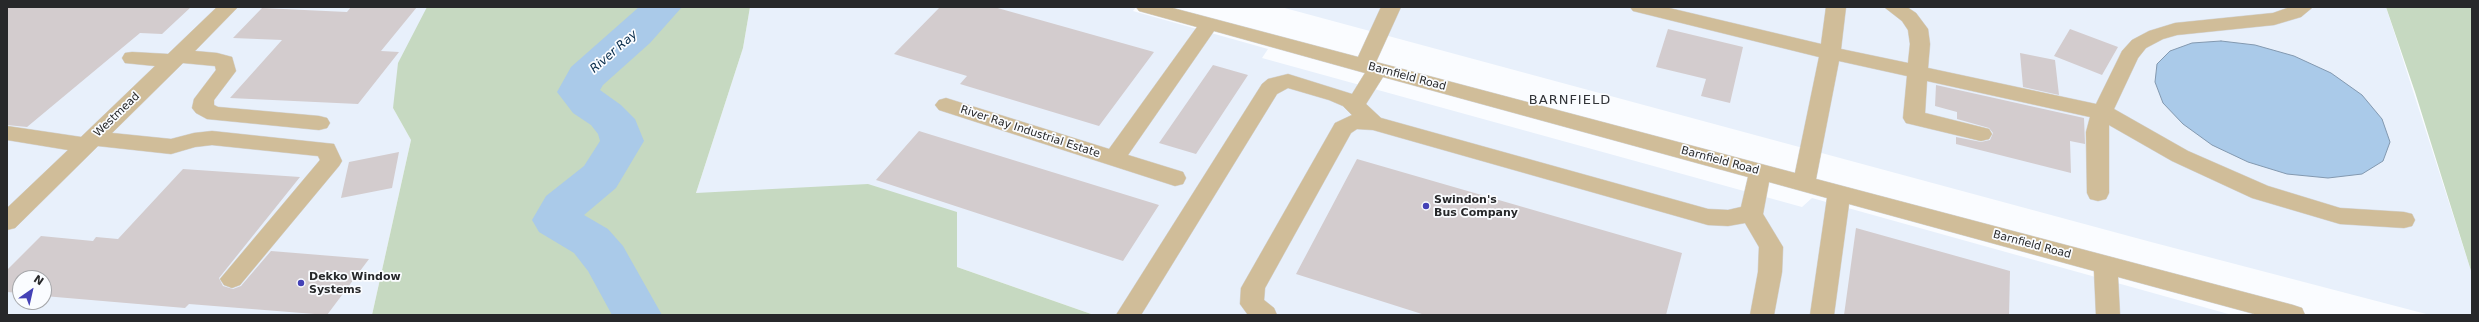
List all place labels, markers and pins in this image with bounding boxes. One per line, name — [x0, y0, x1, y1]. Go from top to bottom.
place label: Swindon's Bus Company — [1434, 193, 1518, 219]
marker: Swindon's Bus Company — [1421, 201, 1431, 211]
place label: Dekko Window Systems — [309, 270, 401, 296]
marker: Dekko Window Systems — [296, 278, 306, 288]

